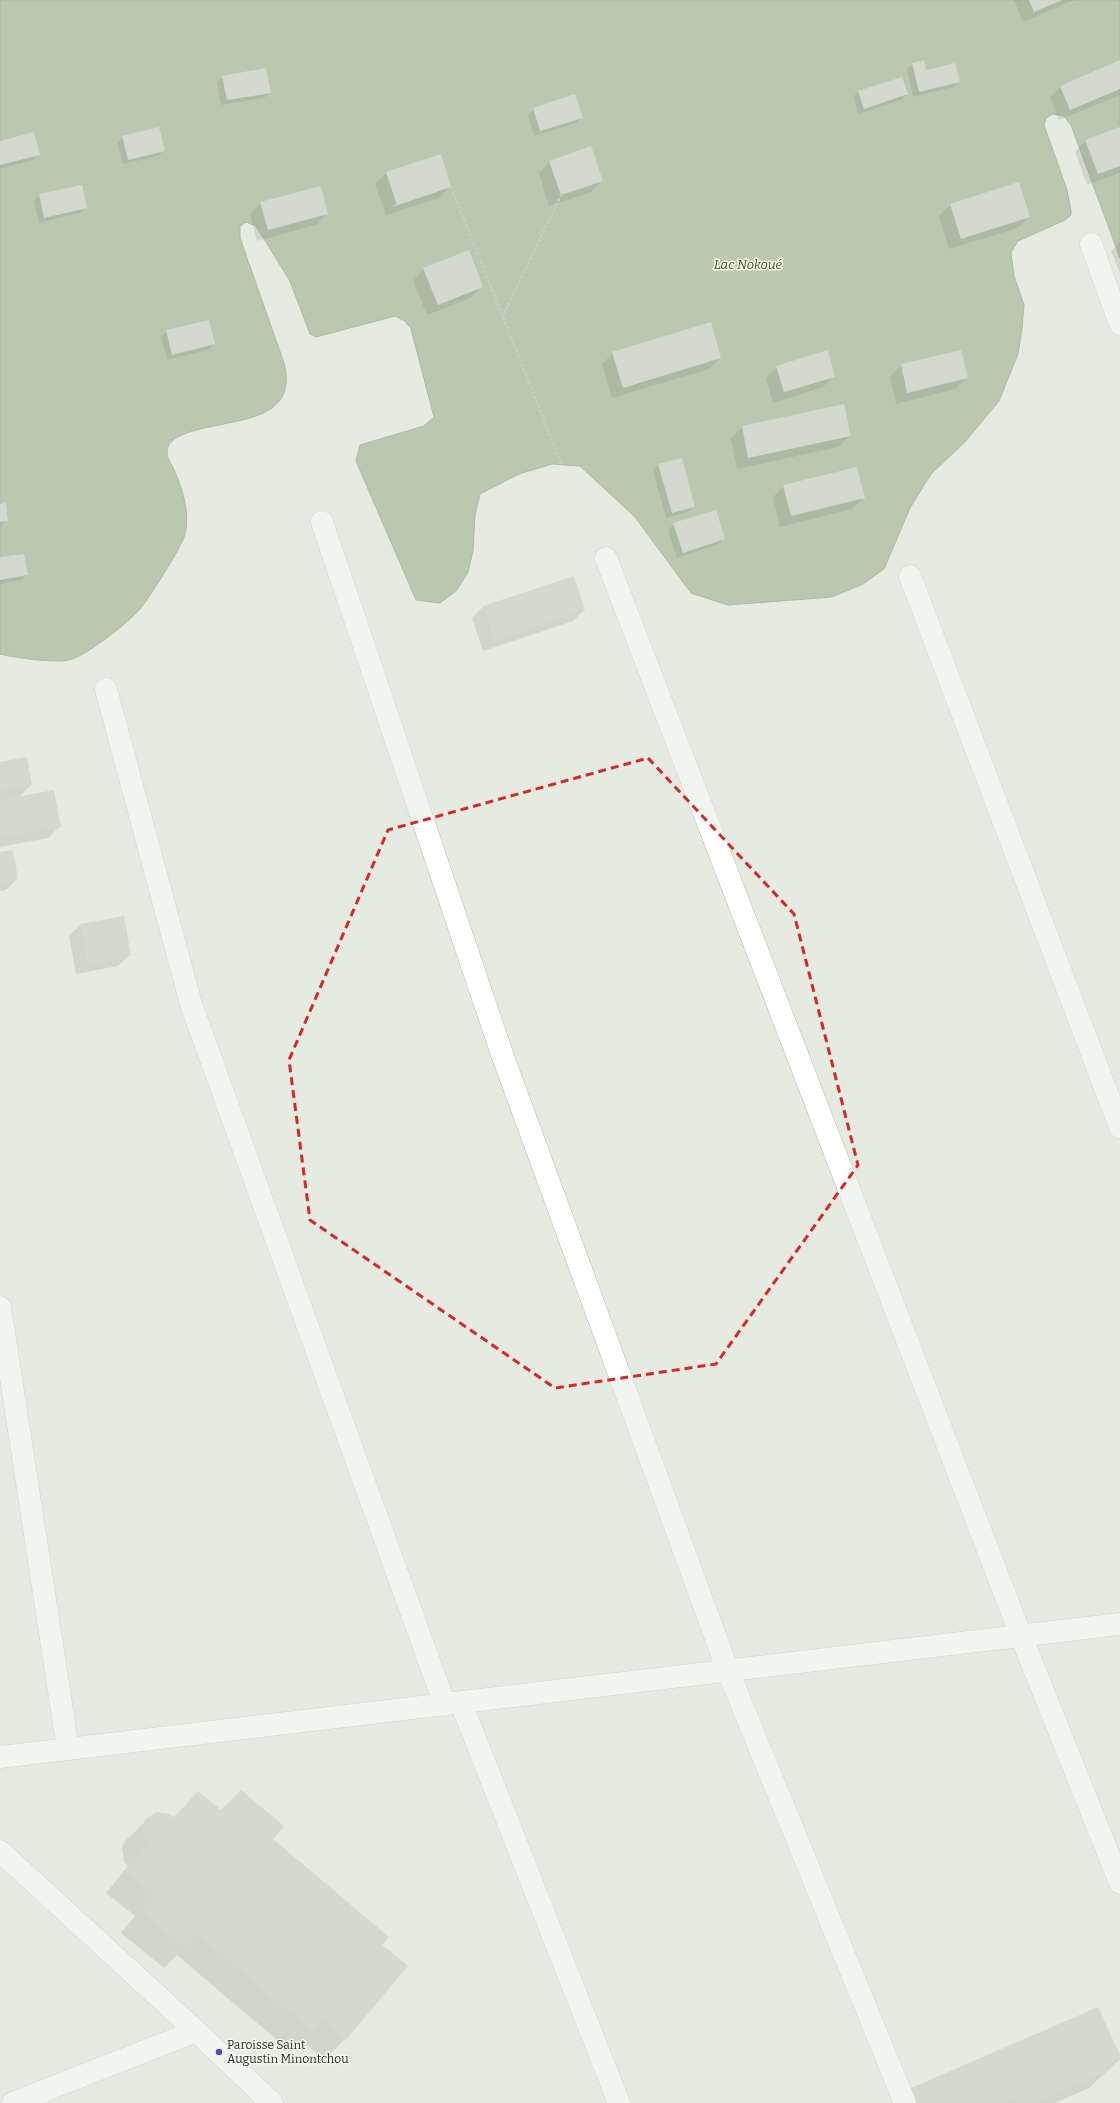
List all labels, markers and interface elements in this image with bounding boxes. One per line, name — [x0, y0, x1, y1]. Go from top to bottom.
water label: Lac Nokoué — [714, 257, 783, 272]
place label: Paroisse Saint Augustin Minontchou — [227, 2038, 349, 2066]
marker: Paroisse Saint Augustin Minontchou — [214, 2047, 224, 2057]

